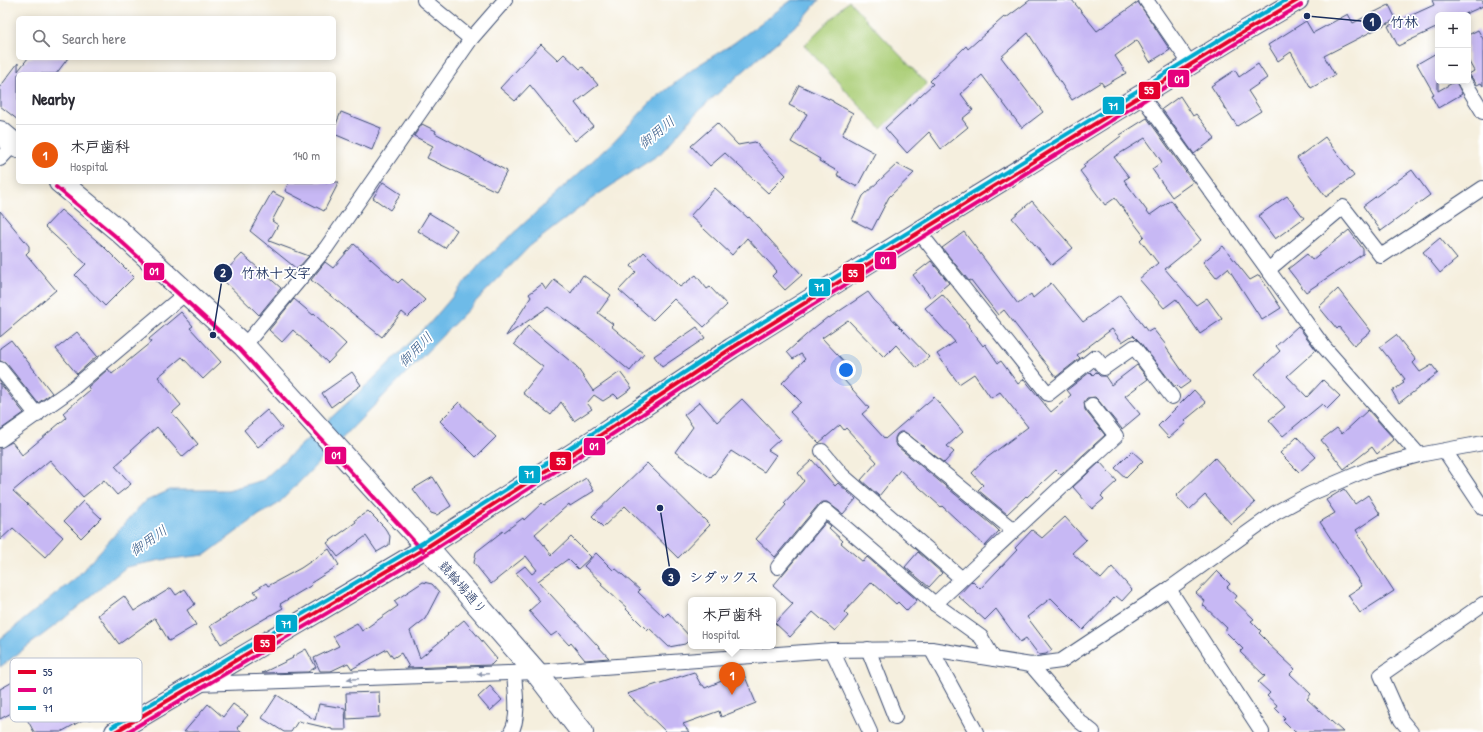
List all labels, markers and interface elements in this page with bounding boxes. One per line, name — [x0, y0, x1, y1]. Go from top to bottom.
callout: 竹林 — [1362, 9, 1426, 35]
text: 竹林 — [1390, 12, 1419, 31]
map controls — [1435, 12, 1471, 84]
button: + — [1435, 12, 1471, 48]
text: 1 — [1370, 13, 1375, 30]
search box — [16, 16, 336, 60]
icon: search — [30, 27, 52, 49]
text: Search here — [62, 28, 126, 49]
button: − — [1435, 48, 1471, 84]
line badge: 01 — [1167, 69, 1190, 88]
text: 01 — [1175, 72, 1183, 86]
line badge: 55 — [1138, 81, 1161, 100]
text: 55 — [1144, 83, 1154, 97]
text: Nearby — [32, 87, 75, 110]
line badge: 71 — [1102, 96, 1125, 115]
text: 71 — [1107, 99, 1118, 113]
water label: 御用川 — [634, 111, 678, 153]
text: 木戸歯科 — [70, 136, 130, 157]
text: 1 — [43, 146, 47, 164]
text: 140 m — [293, 146, 320, 164]
text: Hospital — [70, 157, 108, 175]
line badge: 01 — [874, 251, 897, 270]
text: 01 — [881, 253, 889, 267]
callout: 竹林十文字 — [213, 260, 319, 286]
line badge: 01 — [143, 262, 165, 281]
text: 竹林十文字 — [241, 263, 311, 282]
line badge: 55 — [842, 263, 865, 283]
text: 01 — [150, 264, 158, 278]
text: 2 — [220, 264, 226, 281]
text: 55 — [848, 266, 858, 280]
line badge: 71 — [808, 278, 831, 297]
text: 71 — [813, 280, 824, 294]
water label: 御用川 — [393, 327, 437, 371]
your location — [836, 360, 856, 380]
line badge: 01 — [583, 437, 606, 456]
text: 01 — [590, 439, 598, 453]
line badge: 01 — [324, 446, 347, 465]
text: 01 — [332, 448, 340, 462]
line badge: 55 — [549, 451, 572, 471]
text: 55 — [556, 454, 566, 468]
line badge: 71 — [518, 465, 541, 484]
text: 71 — [523, 467, 534, 481]
water label: 御用川 — [125, 520, 171, 560]
street label: 競輪場通り — [435, 557, 491, 617]
callout: シダックス — [661, 564, 767, 590]
text: シダックス — [689, 567, 759, 586]
text: 3 — [668, 569, 674, 586]
popup — [688, 597, 776, 649]
text: 木戸歯科 — [702, 604, 762, 625]
line badge: 71 — [275, 614, 298, 633]
text: 71 — [280, 617, 291, 631]
text: Hospital — [702, 625, 740, 643]
line badge: 55 — [253, 634, 276, 653]
text: 55 — [260, 636, 270, 650]
legend — [10, 658, 142, 722]
pin: 1 — [719, 662, 745, 695]
text: 55 — [43, 665, 53, 679]
one-way arrow — [476, 671, 489, 677]
one-way arrow — [346, 676, 359, 682]
text: 01 — [43, 683, 52, 697]
text: 71 — [43, 701, 52, 715]

